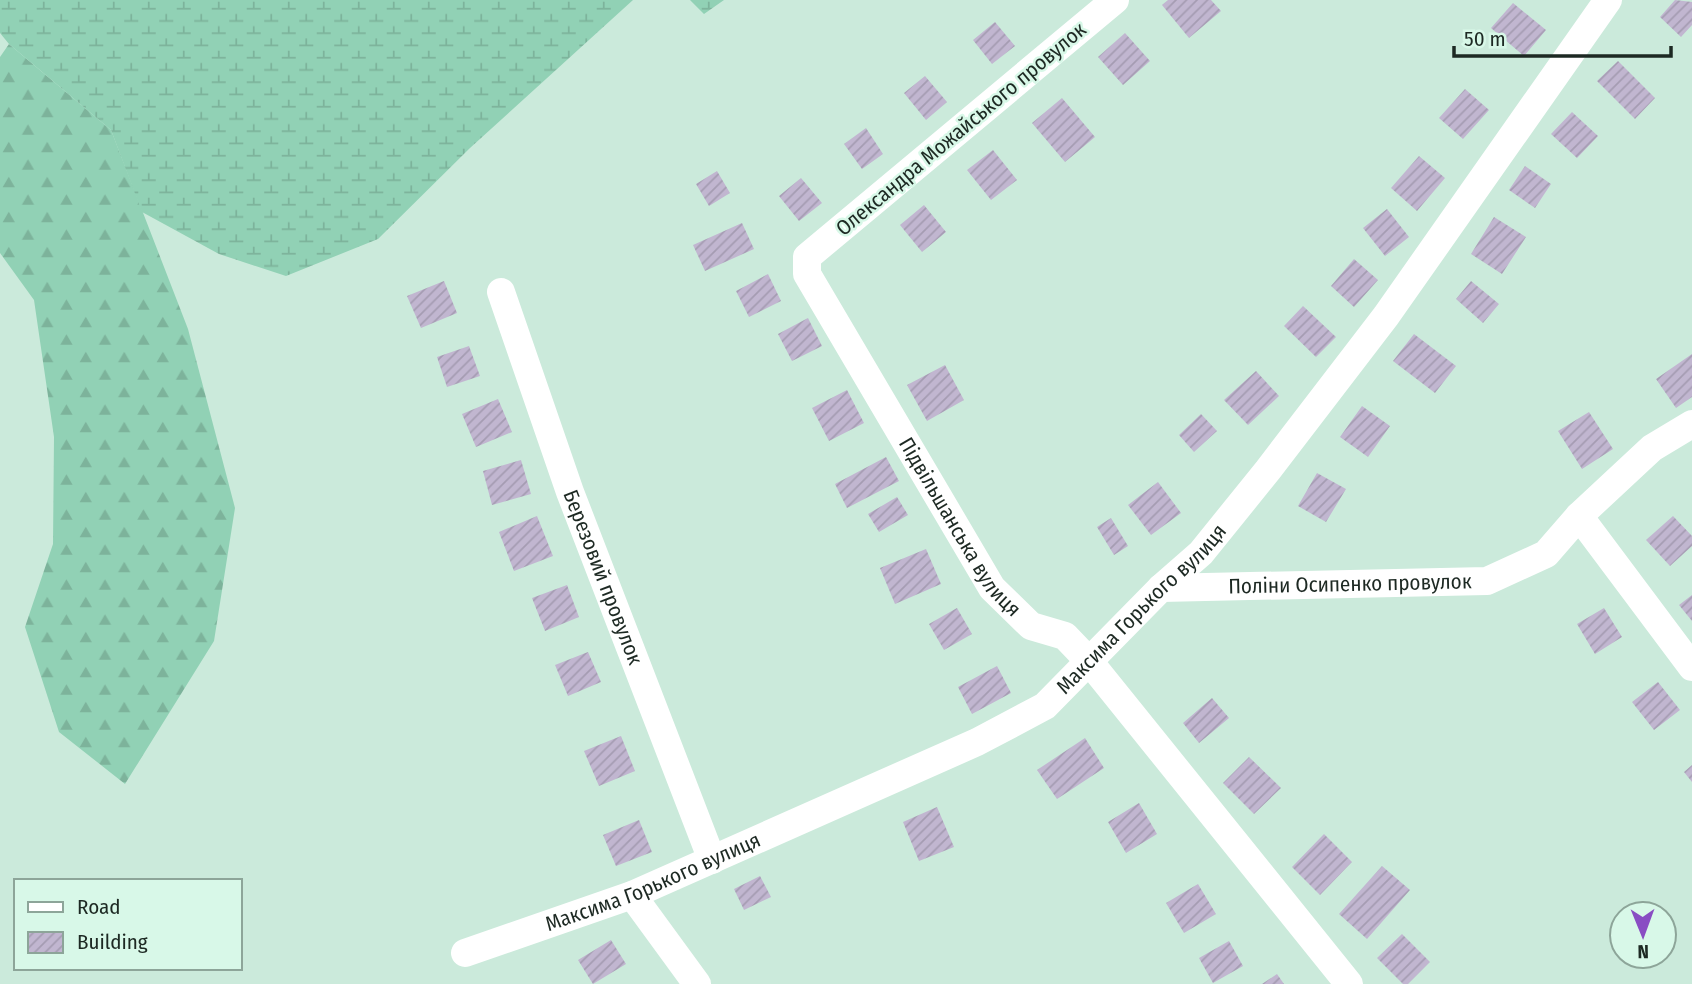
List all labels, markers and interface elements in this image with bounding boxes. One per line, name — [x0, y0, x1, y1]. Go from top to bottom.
scale bar — [1454, 14, 1671, 58]
street label: Олександра Можайського провулок — [831, 16, 1092, 241]
text: 50 m — [1464, 26, 1506, 52]
street label: Підвільшанська вулиця — [893, 433, 1026, 622]
street label: Березовий провулок — [557, 486, 648, 669]
street label: Максима Горького вулиця — [1051, 519, 1232, 700]
street label: Поліни Осипенко провулок — [1228, 568, 1472, 600]
street label: Максима Горького вулиця — [542, 827, 765, 937]
legend — [14, 879, 242, 970]
text: Road — [77, 894, 121, 920]
north arrow — [1608, 900, 1678, 970]
text: Building — [77, 929, 148, 955]
text: N — [1637, 940, 1649, 963]

